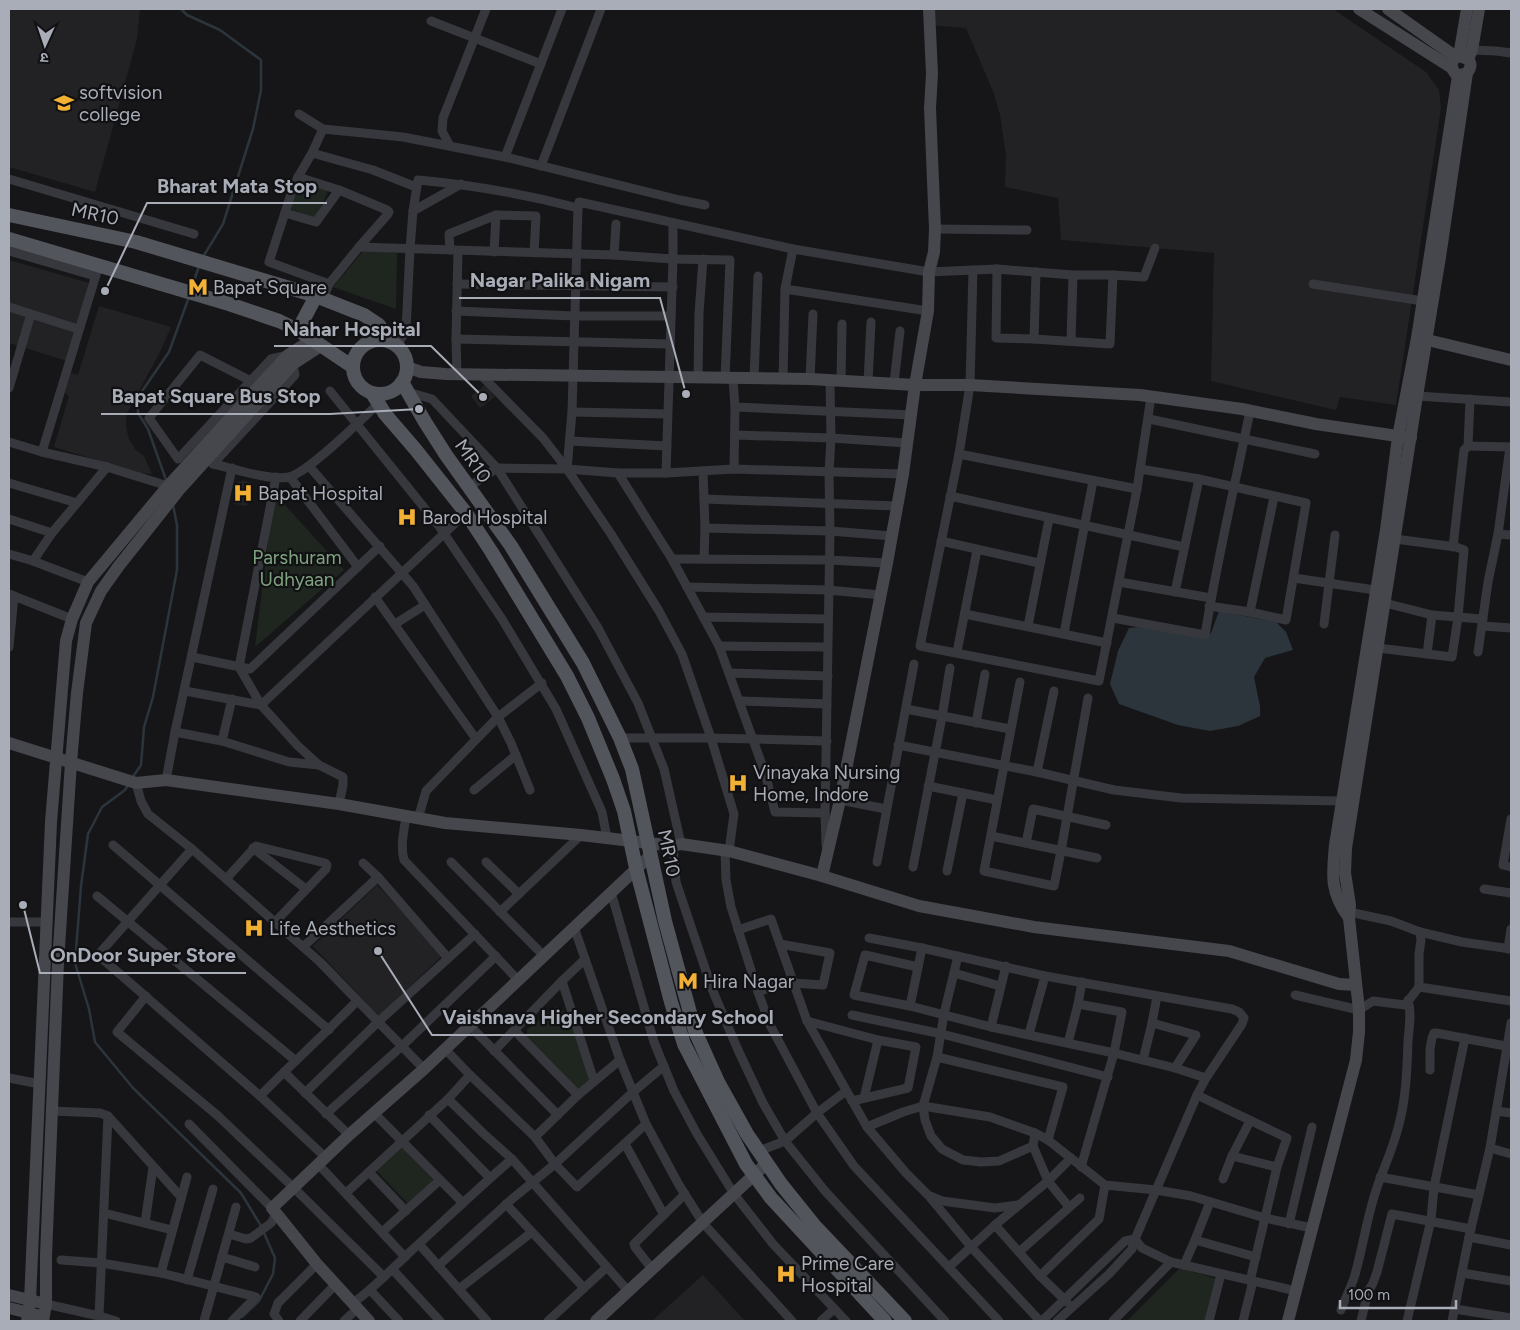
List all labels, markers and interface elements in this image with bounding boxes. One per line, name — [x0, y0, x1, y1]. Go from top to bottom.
north arrow — [20, 20, 70, 70]
text: उ — [39, 49, 49, 66]
place label: softvision college — [79, 81, 162, 126]
school or university icon: softvision college — [53, 92, 75, 114]
callout: Bharat Mata Stop — [147, 168, 327, 203]
text: Bharat Mata Stop — [157, 174, 317, 198]
street label: MR10 — [69, 198, 121, 230]
callout: Nagar Palika Nigam — [459, 263, 660, 298]
text: Nagar Palika Nigam — [470, 268, 650, 292]
metro station icon: Bapat Square — [187, 276, 209, 298]
place label: Bapat Square — [213, 276, 327, 299]
callout: Nahar Hospital — [274, 311, 431, 346]
text: Nahar Hospital — [283, 317, 421, 341]
callout: Bapat Square Bus Stop — [101, 379, 330, 414]
text: Bapat Square Bus Stop — [111, 384, 321, 408]
street label: MR10 — [450, 435, 496, 487]
hospital icon: Bapat Hospital — [232, 482, 254, 504]
place label: Bapat Hospital — [258, 482, 383, 505]
hospital icon: Barod Hospital — [396, 506, 418, 528]
place label: Barod Hospital — [422, 506, 547, 529]
park label: Parshuram Udhyaan — [252, 546, 342, 591]
place label: Vinayaka Nursing Home, Indore — [753, 761, 900, 806]
hospital icon: Vinayaka Nursing Home, Indore — [727, 772, 749, 794]
street label: MR10 — [653, 827, 685, 879]
hospital icon: Life Aesthetics — [243, 917, 265, 939]
place label: Life Aesthetics — [269, 917, 396, 940]
callout: OnDoor Super Store — [40, 938, 246, 973]
text: OnDoor Super Store — [50, 943, 236, 967]
metro station icon: Hira Nagar — [677, 970, 699, 992]
place label: Hira Nagar — [703, 970, 795, 993]
callout: Vaishnava Higher Secondary School — [432, 1000, 783, 1035]
text: Vaishnava Higher Secondary School — [442, 1005, 774, 1029]
place label: Prime Care Hospital — [801, 1252, 894, 1297]
hospital icon: Prime Care Hospital — [775, 1263, 797, 1285]
scale bar — [1340, 1278, 1456, 1310]
text: 100 m — [1348, 1286, 1390, 1304]

